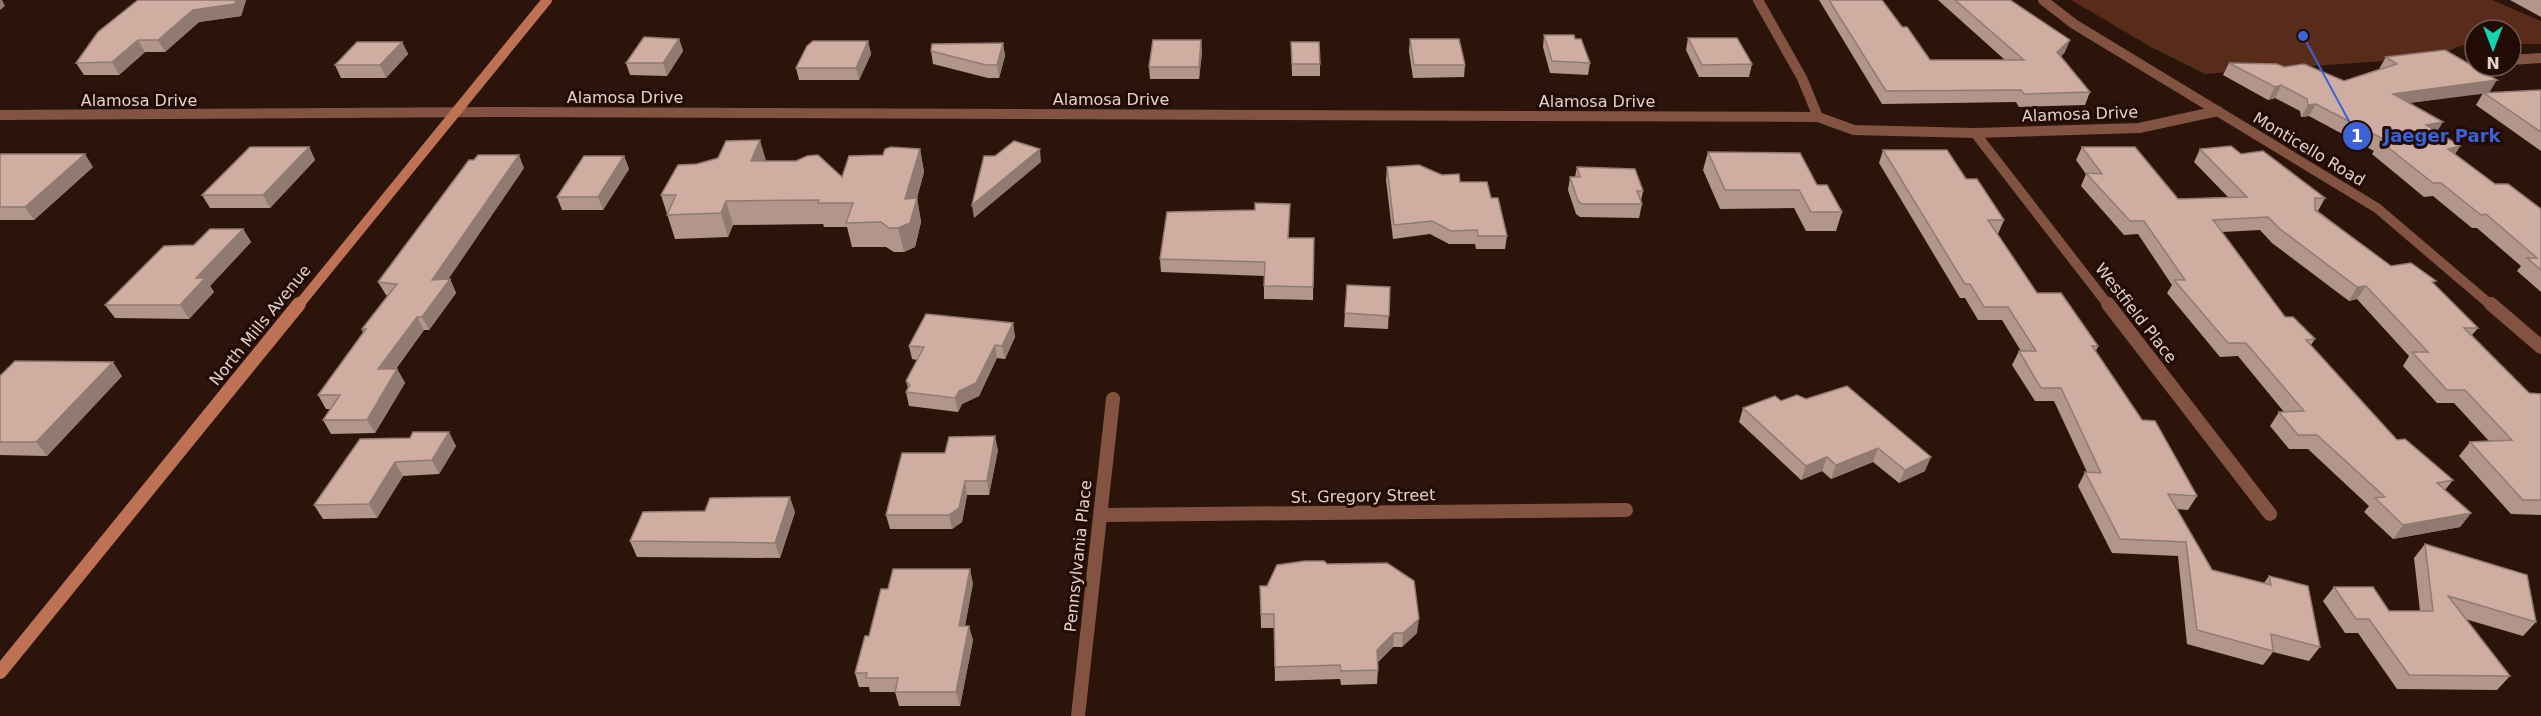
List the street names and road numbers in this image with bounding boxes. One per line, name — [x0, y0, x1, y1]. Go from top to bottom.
street label: Alamosa Drive — [567, 88, 683, 107]
street label: Alamosa Drive — [1053, 90, 1169, 109]
street label: Alamosa Drive — [81, 91, 197, 110]
street label: Alamosa Drive — [1539, 92, 1655, 111]
street label: Alamosa Drive — [2021, 102, 2139, 126]
street label: Monticello Road — [2250, 108, 2368, 190]
street label: Westfield Place — [2091, 259, 2181, 367]
street label: North Mills Avenue — [205, 261, 315, 389]
street label: Pennsylvania Place — [1061, 479, 1095, 633]
street label: St. Gregory Street — [1290, 485, 1436, 507]

